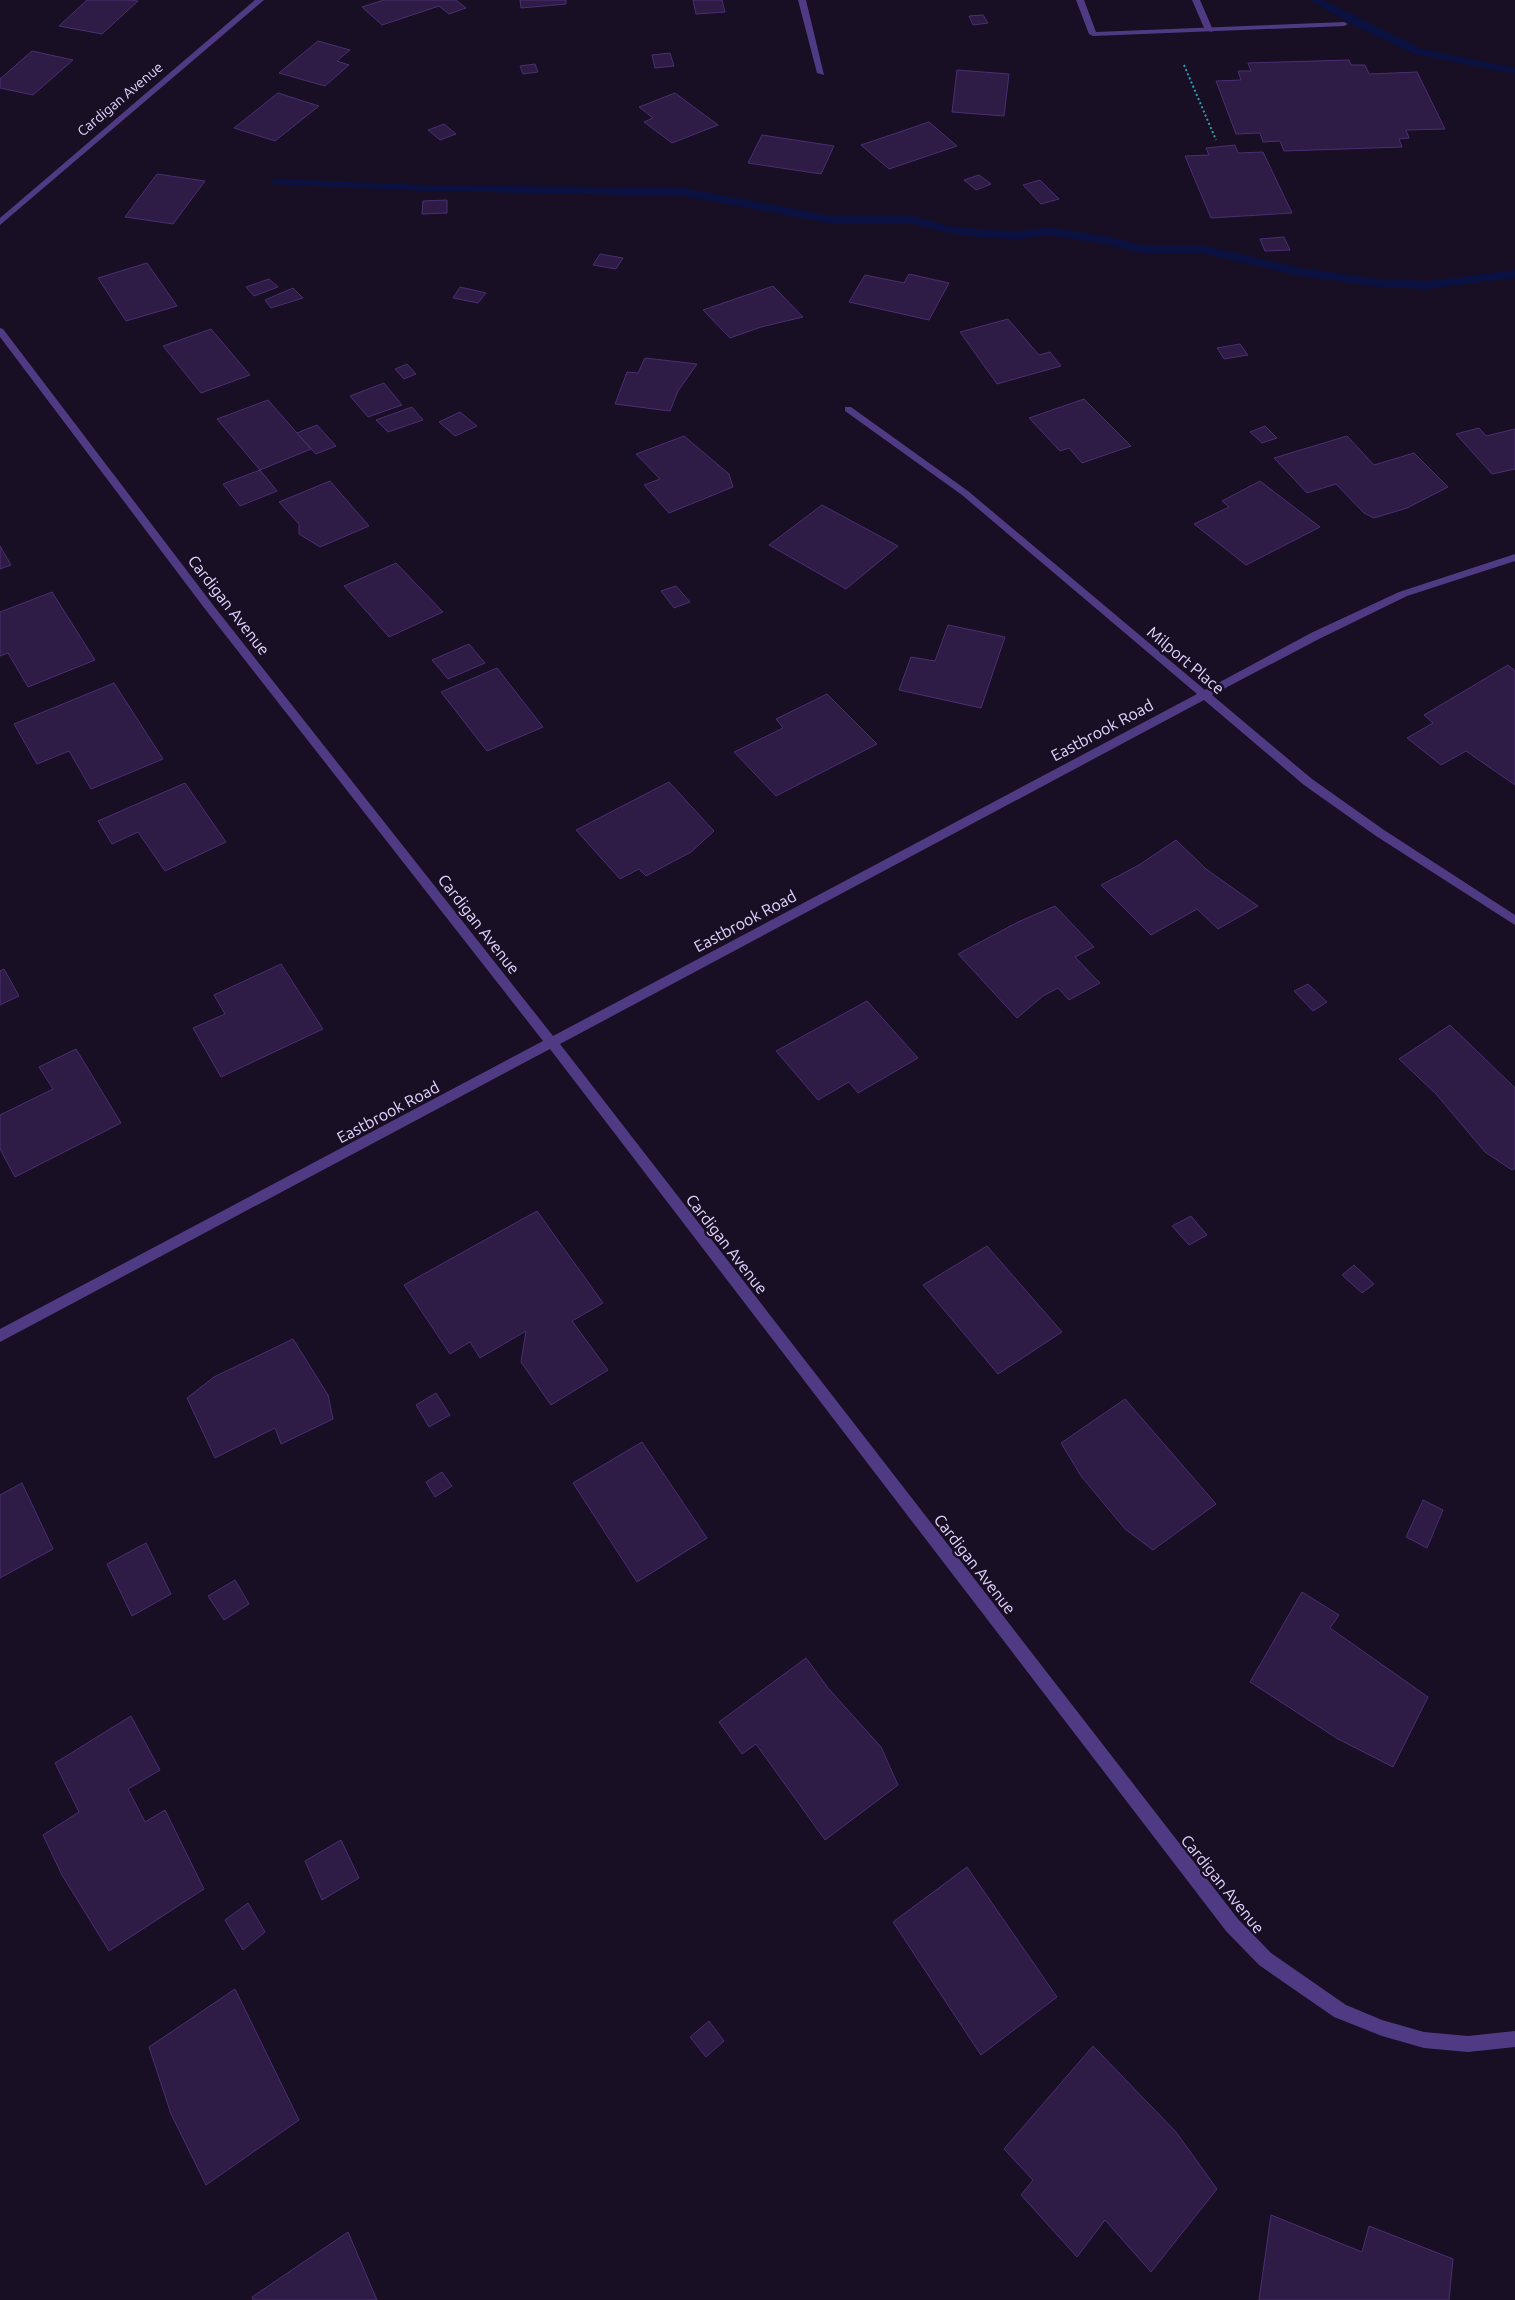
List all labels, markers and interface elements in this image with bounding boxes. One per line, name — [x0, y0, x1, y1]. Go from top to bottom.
street label: Cardigan Avenue — [74, 59, 166, 139]
street label: Cardigan Avenue — [185, 552, 273, 658]
street label: Milport Place — [1144, 623, 1228, 697]
street label: Eastbrook Road — [1048, 695, 1156, 765]
street label: Cardigan Avenue — [435, 871, 523, 977]
street label: Eastbrook Road — [691, 886, 799, 956]
street label: Eastbrook Road — [334, 1077, 442, 1147]
street label: Cardigan Avenue — [683, 1191, 771, 1297]
street label: Cardigan Avenue — [931, 1511, 1019, 1617]
street label: Cardigan Avenue — [1178, 1831, 1268, 1937]

